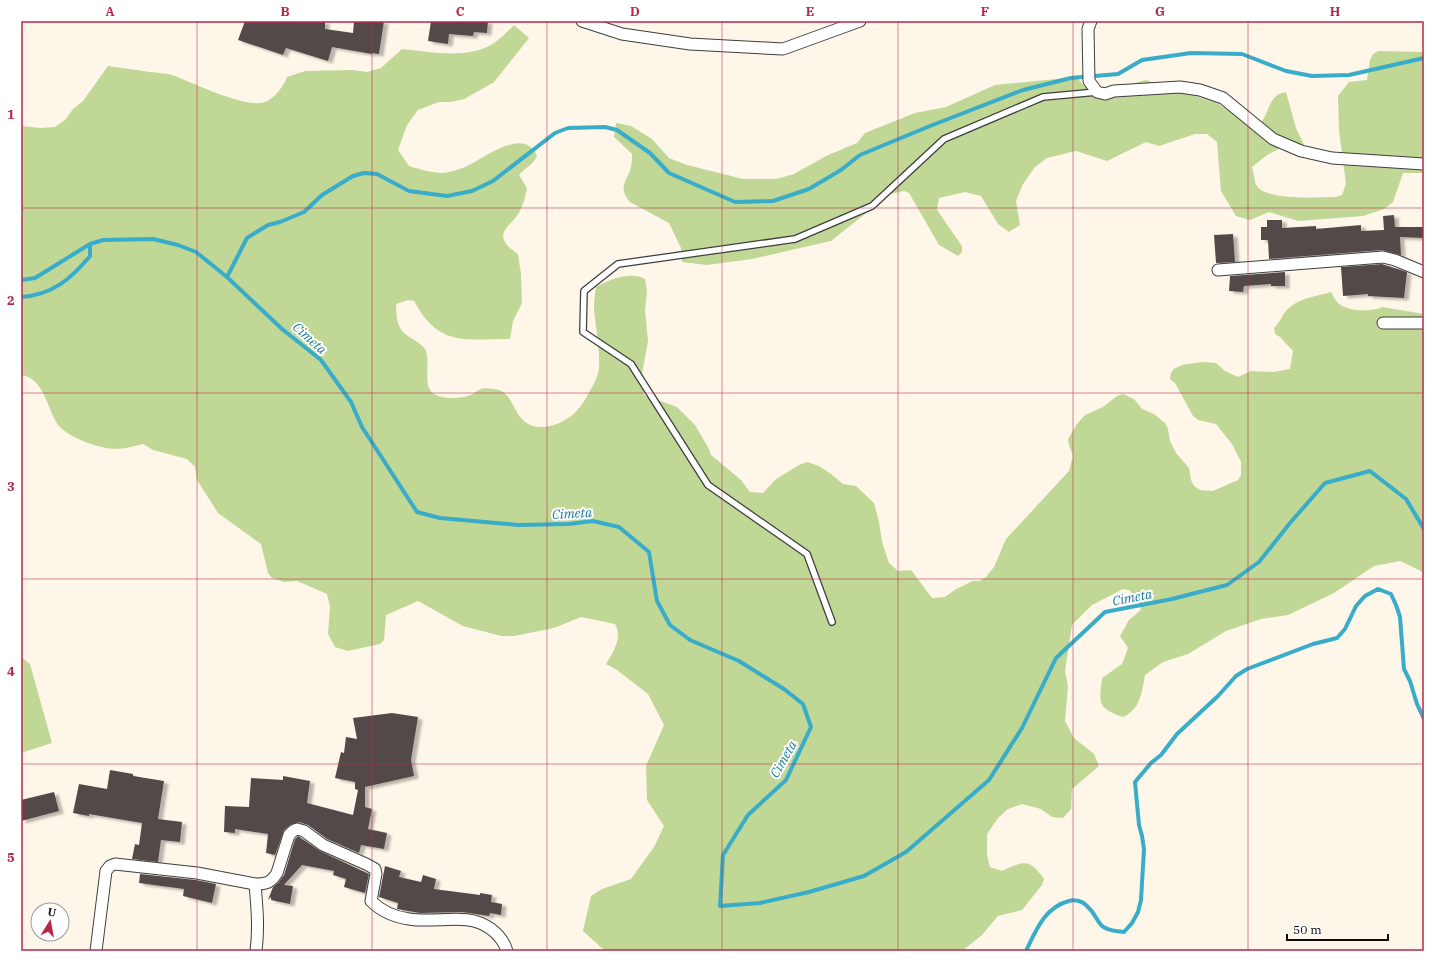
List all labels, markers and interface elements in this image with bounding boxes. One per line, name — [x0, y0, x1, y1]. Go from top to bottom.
text: A — [105, 3, 115, 20]
text: B — [280, 3, 290, 20]
text: C — [456, 3, 465, 20]
text: D — [630, 3, 640, 20]
text: E — [806, 3, 814, 20]
text: F — [981, 3, 989, 20]
text: G — [1155, 3, 1165, 20]
text: H — [1330, 3, 1341, 20]
text: 1 — [7, 106, 15, 123]
text: 2 — [7, 292, 15, 309]
water label: Cimeta — [289, 319, 330, 358]
text: 3 — [7, 478, 15, 495]
water label: Cimeta — [552, 504, 592, 523]
water label: Cimeta — [1111, 585, 1153, 610]
text: 4 — [7, 663, 15, 680]
water label: Cimeta — [766, 738, 801, 781]
text: 5 — [7, 849, 15, 866]
north arrow — [30, 902, 70, 942]
text: U — [46, 905, 58, 920]
scale bar — [1287, 916, 1388, 942]
text: 50 m — [1293, 922, 1322, 937]

